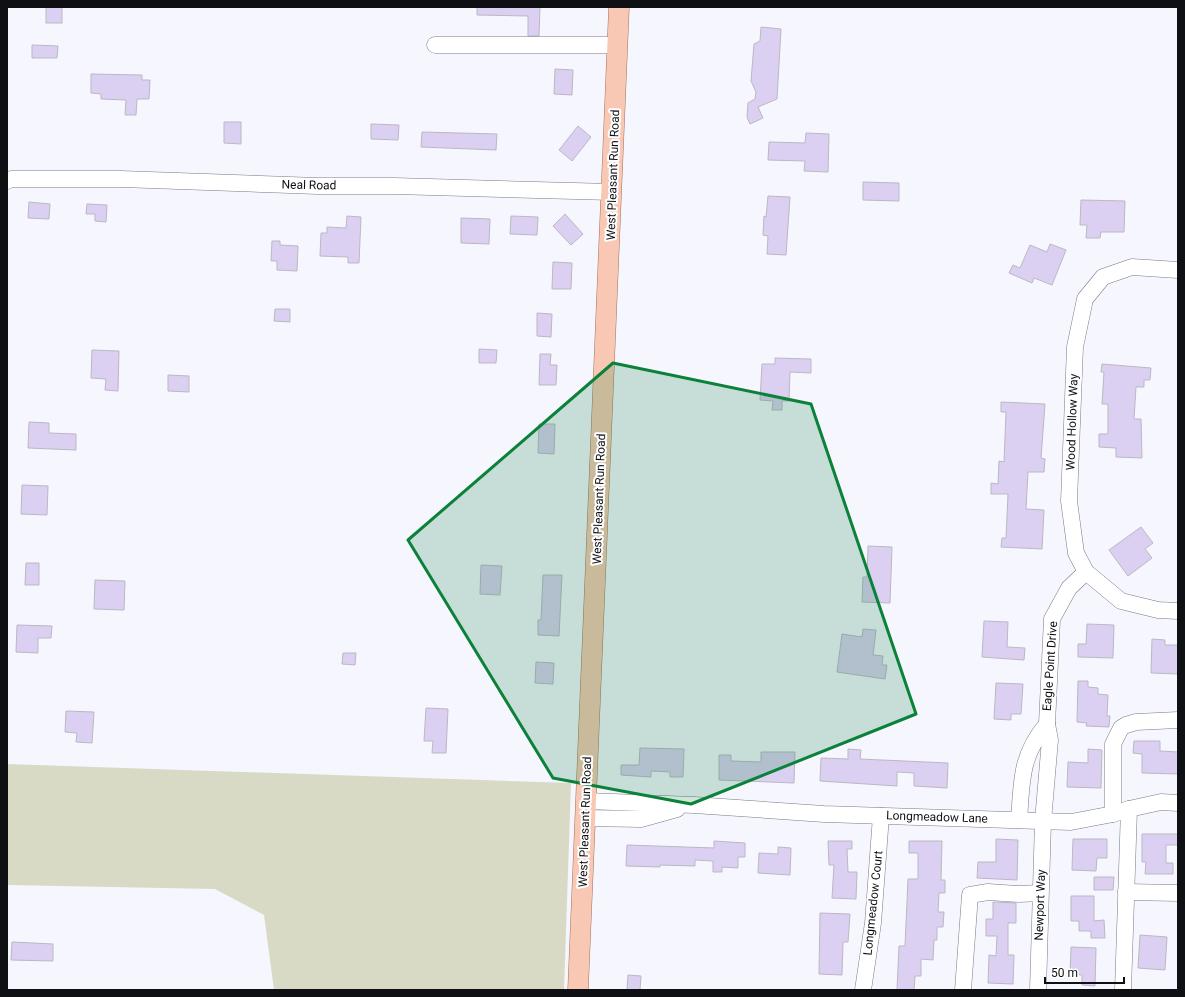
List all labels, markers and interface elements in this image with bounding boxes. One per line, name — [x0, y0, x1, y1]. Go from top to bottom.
street label: West Pleasant Run Road — [604, 109, 622, 241]
street label: Neal Road — [281, 178, 337, 192]
street label: Wood Hollow Way — [1063, 373, 1081, 470]
street label: West Pleasant Run Road — [590, 433, 608, 565]
street label: Eagle Point Drive — [1040, 621, 1060, 711]
street label: West Pleasant Run Road — [576, 756, 594, 888]
street label: Longmeadow Lane — [886, 808, 988, 826]
street label: Longmeadow Court — [861, 850, 885, 956]
street label: Newport Way — [1032, 869, 1048, 941]
scale bar — [1045, 959, 1124, 985]
text: 50 m — [1051, 966, 1078, 980]

